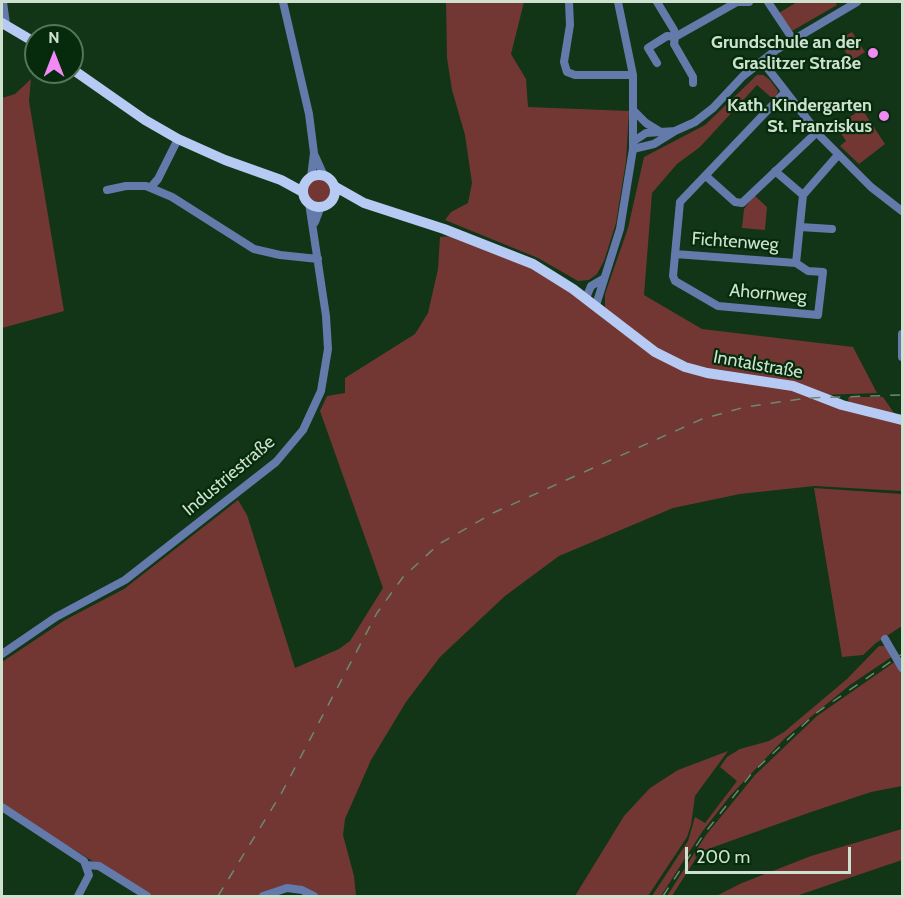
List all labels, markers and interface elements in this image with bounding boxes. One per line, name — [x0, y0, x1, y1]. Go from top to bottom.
north arrow — [24, 24, 84, 84]
text: N — [48, 28, 60, 47]
place label: Grundschule an der Graslitzer Straße — [711, 32, 861, 74]
marker: Grundschule an der Graslitzer Straße — [866, 46, 880, 60]
place label: Kath. Kindergarten St. Franziskus — [727, 95, 872, 138]
marker: Kath. Kindergarten St. Franziskus — [877, 109, 891, 123]
street label: Fichtenweg — [691, 228, 779, 256]
street label: Ahornweg — [728, 280, 808, 308]
street label: Inntalstraße — [712, 346, 804, 384]
street label: Industriestraße — [179, 431, 279, 521]
scale bar — [688, 835, 854, 873]
text: 200 m — [696, 846, 750, 868]

